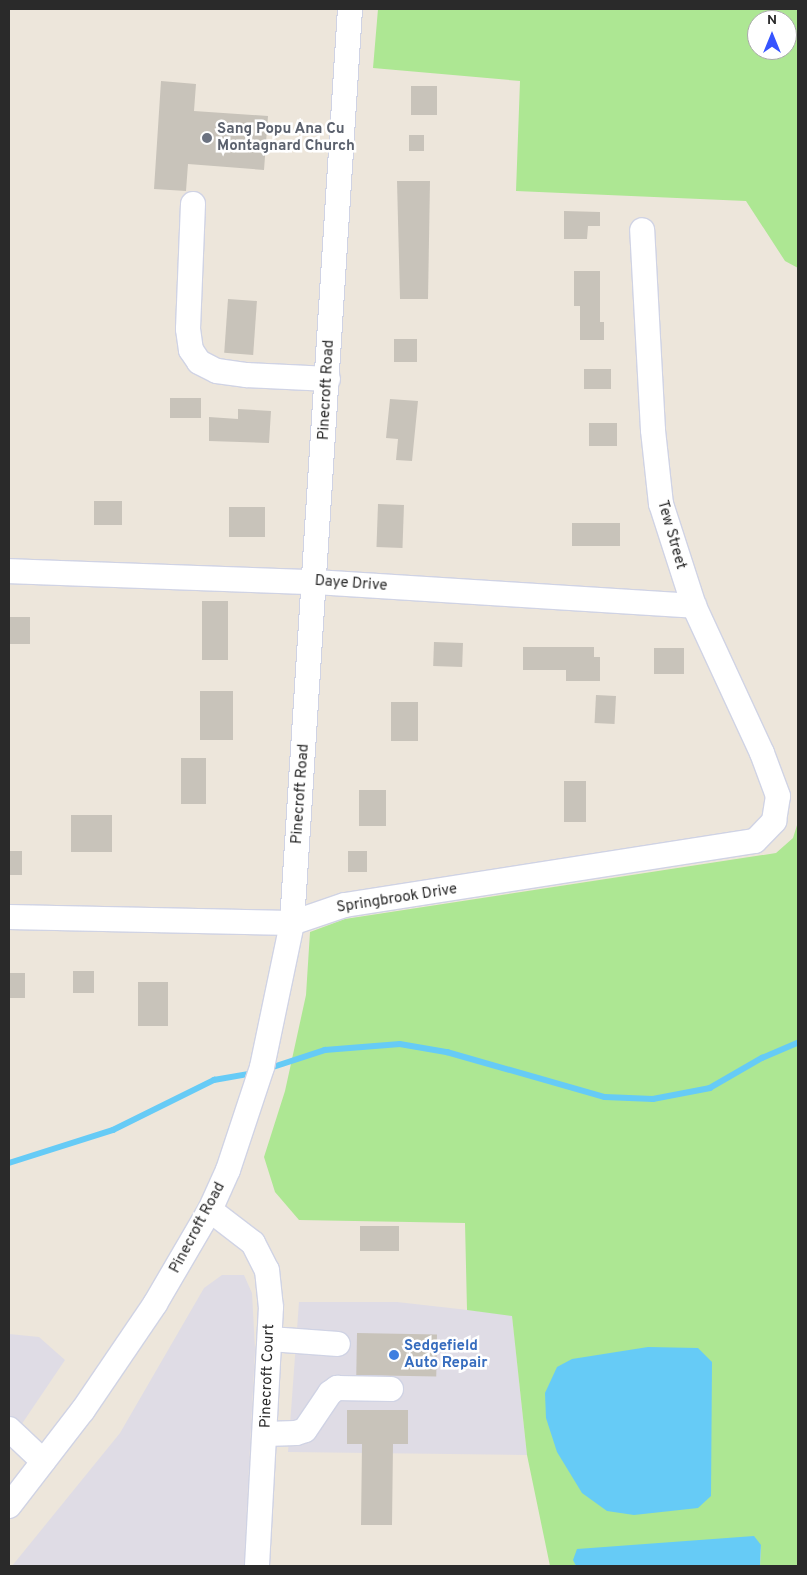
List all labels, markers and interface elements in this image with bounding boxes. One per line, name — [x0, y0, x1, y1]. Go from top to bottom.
north arrow — [747, 10, 797, 60]
text: N — [767, 12, 777, 29]
place label: Sang Popu Ana Cu Montagnard Church — [217, 120, 355, 155]
marker: Sang Popu Ana Cu Montagnard Church — [201, 132, 213, 144]
street label: Pinecroft Road — [315, 339, 339, 441]
street label: Tew Street — [653, 498, 689, 572]
street label: Daye Drive — [314, 572, 388, 596]
street label: Pinecroft Road — [289, 743, 313, 845]
street label: Springbrook Drive — [335, 881, 459, 917]
street label: Pinecroft Road — [166, 1179, 230, 1277]
street label: Pinecroft Court — [257, 1324, 279, 1428]
place label: Sedgefield Auto Repair — [404, 1337, 488, 1372]
marker: Sedgefield Auto Repair — [388, 1349, 400, 1361]

